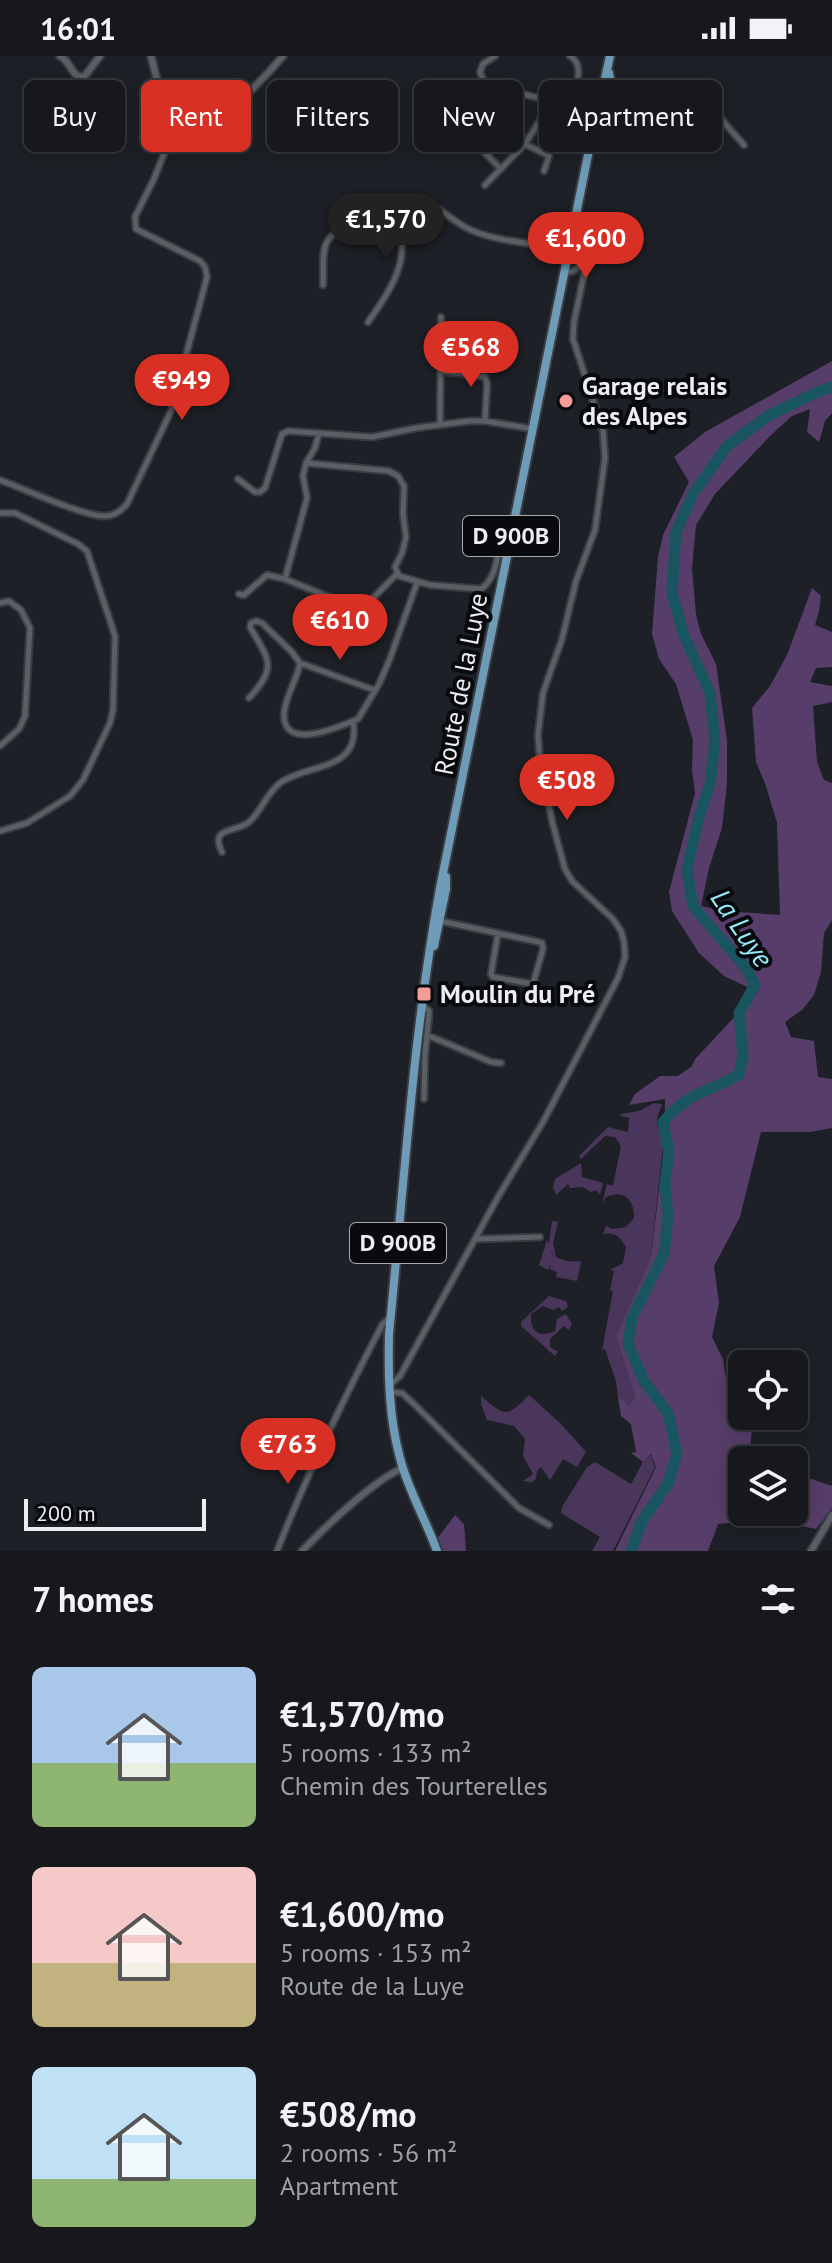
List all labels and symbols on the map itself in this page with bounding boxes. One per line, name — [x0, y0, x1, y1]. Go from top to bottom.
pin: €1,570 — [321, 193, 451, 261]
pin: €1,600 — [521, 212, 651, 280]
pin: €568 — [424, 321, 518, 389]
pin: €949 — [135, 354, 229, 422]
place label: Garage relais des Alpes — [582, 369, 727, 432]
marker: Garage relais des Alpes — [557, 392, 575, 410]
road number: D 900B — [463, 516, 559, 556]
street label: Route de la Luye — [427, 590, 494, 778]
pin: €610 — [293, 594, 387, 662]
pin: €508 — [520, 754, 614, 822]
water label: La Luye — [703, 881, 782, 974]
place label: Moulin du Pré — [440, 977, 595, 1010]
marker: Moulin du Pré — [415, 985, 433, 1003]
road number: D 900B — [350, 1223, 446, 1263]
pin: €763 — [241, 1418, 335, 1486]
scale bar — [24, 1495, 206, 1531]

